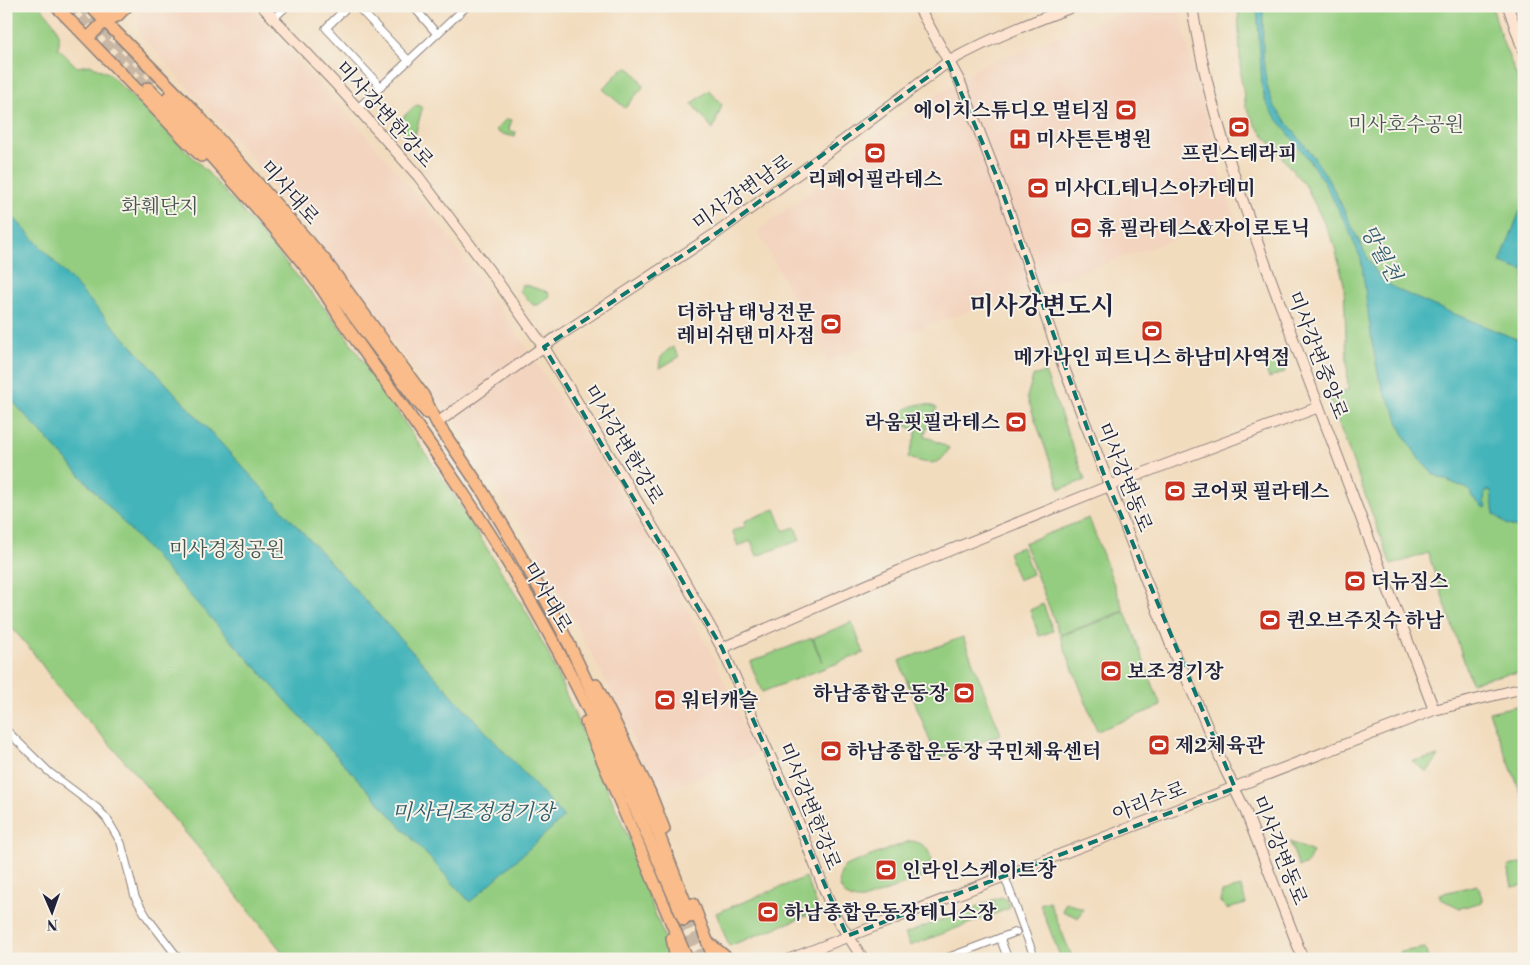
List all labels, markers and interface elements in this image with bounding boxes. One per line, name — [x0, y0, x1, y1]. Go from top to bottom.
street label: 미사강변한강로 — [329, 56, 438, 174]
sports icon: 에이치스튜디오 멀티짐 — [1114, 98, 1138, 122]
place label: 에이치스튜디오 멀티짐 — [914, 99, 1110, 124]
park label: 미사호수공원 — [1348, 113, 1464, 138]
sports icon: 프린스테라피 — [1227, 115, 1251, 139]
hospital icon: 미사튼튼병원 — [1008, 127, 1032, 151]
place label: 미사튼튼병원 — [1036, 128, 1152, 153]
sports icon: 리페어필라테스 — [863, 141, 887, 165]
place label: 프린스테라피 — [1181, 142, 1297, 167]
street label: 미사강변남로 — [688, 150, 798, 237]
street label: 미사대로 — [254, 156, 324, 230]
place label: 리페어필라테스 — [807, 168, 943, 193]
sports icon: 미사CL테니스아카데미 — [1026, 176, 1050, 200]
place label: 미사CL테니스아카데미 — [1054, 177, 1256, 202]
park label: 화훼단지 — [121, 195, 199, 220]
sports icon: 휴 필라테스&자이로토닉 — [1069, 216, 1093, 240]
place label: 휴 필라테스&자이로토닉 — [1097, 217, 1310, 242]
water label: 망월천 — [1354, 221, 1407, 288]
street label: 미사강변중앙로 — [1281, 288, 1353, 423]
district label: 미사강변도시 — [970, 291, 1114, 322]
place label: 더하남 태닝전문 레비쉬탠 미사점 — [677, 301, 815, 349]
sports icon: 더하남 태닝전문 레비쉬탠 미사점 — [819, 312, 843, 336]
sports icon: 메가나인 피트니스 하남미사역점 — [1140, 319, 1164, 343]
place label: 메가나인 피트니스 하남미사역점 — [1014, 346, 1290, 371]
street label: 미사강변한강로 — [577, 380, 668, 509]
sports icon: 라움핏필라테스 — [1004, 410, 1028, 434]
place label: 라움핏필라테스 — [865, 411, 1000, 436]
street label: 미사강변동로 — [1090, 419, 1157, 536]
sports icon: 코어핏 필라테스 — [1163, 479, 1187, 503]
place label: 코어핏 필라테스 — [1191, 480, 1329, 505]
park label: 미사경정공원 — [169, 538, 285, 563]
street label: 미사대로 — [517, 558, 577, 637]
sports icon: 더뉴짐스 — [1343, 569, 1367, 593]
place label: 더뉴짐스 — [1371, 570, 1448, 595]
sports icon: 퀸오브주짓수 하남 — [1258, 608, 1282, 632]
place label: 퀸오브주짓수 하남 — [1286, 609, 1444, 634]
sports icon: 보조경기장 — [1099, 659, 1123, 683]
place label: 보조경기장 — [1127, 660, 1224, 685]
sports icon: 하남종합운동장 — [952, 681, 976, 705]
place label: 하남종합운동장 — [813, 682, 949, 707]
sports icon: 워터캐슬 — [653, 688, 677, 712]
place label: 워터캐슬 — [681, 689, 758, 714]
sports icon: 제2체육관 — [1147, 733, 1171, 757]
place label: 제2체육관 — [1175, 734, 1265, 759]
street label: 미사강변한강로 — [772, 739, 846, 874]
sports icon: 하남종합운동장 국민체육센터 — [819, 739, 843, 763]
place label: 하남종합운동장 국민체육센터 — [847, 740, 1101, 765]
street label: 아리수로 — [1109, 777, 1190, 828]
street label: 미사강변동로 — [1245, 792, 1312, 909]
water label: 미사리조정경기장 — [392, 800, 557, 826]
sports icon: 인라인스케이트장 — [874, 858, 898, 882]
place label: 인라인스케이트장 — [902, 859, 1057, 884]
north arrow — [28, 888, 78, 938]
sports icon: 하남종합운동장테니스장 — [756, 900, 780, 924]
place label: 하남종합운동장테니스장 — [784, 901, 997, 926]
text: N — [47, 915, 58, 933]

